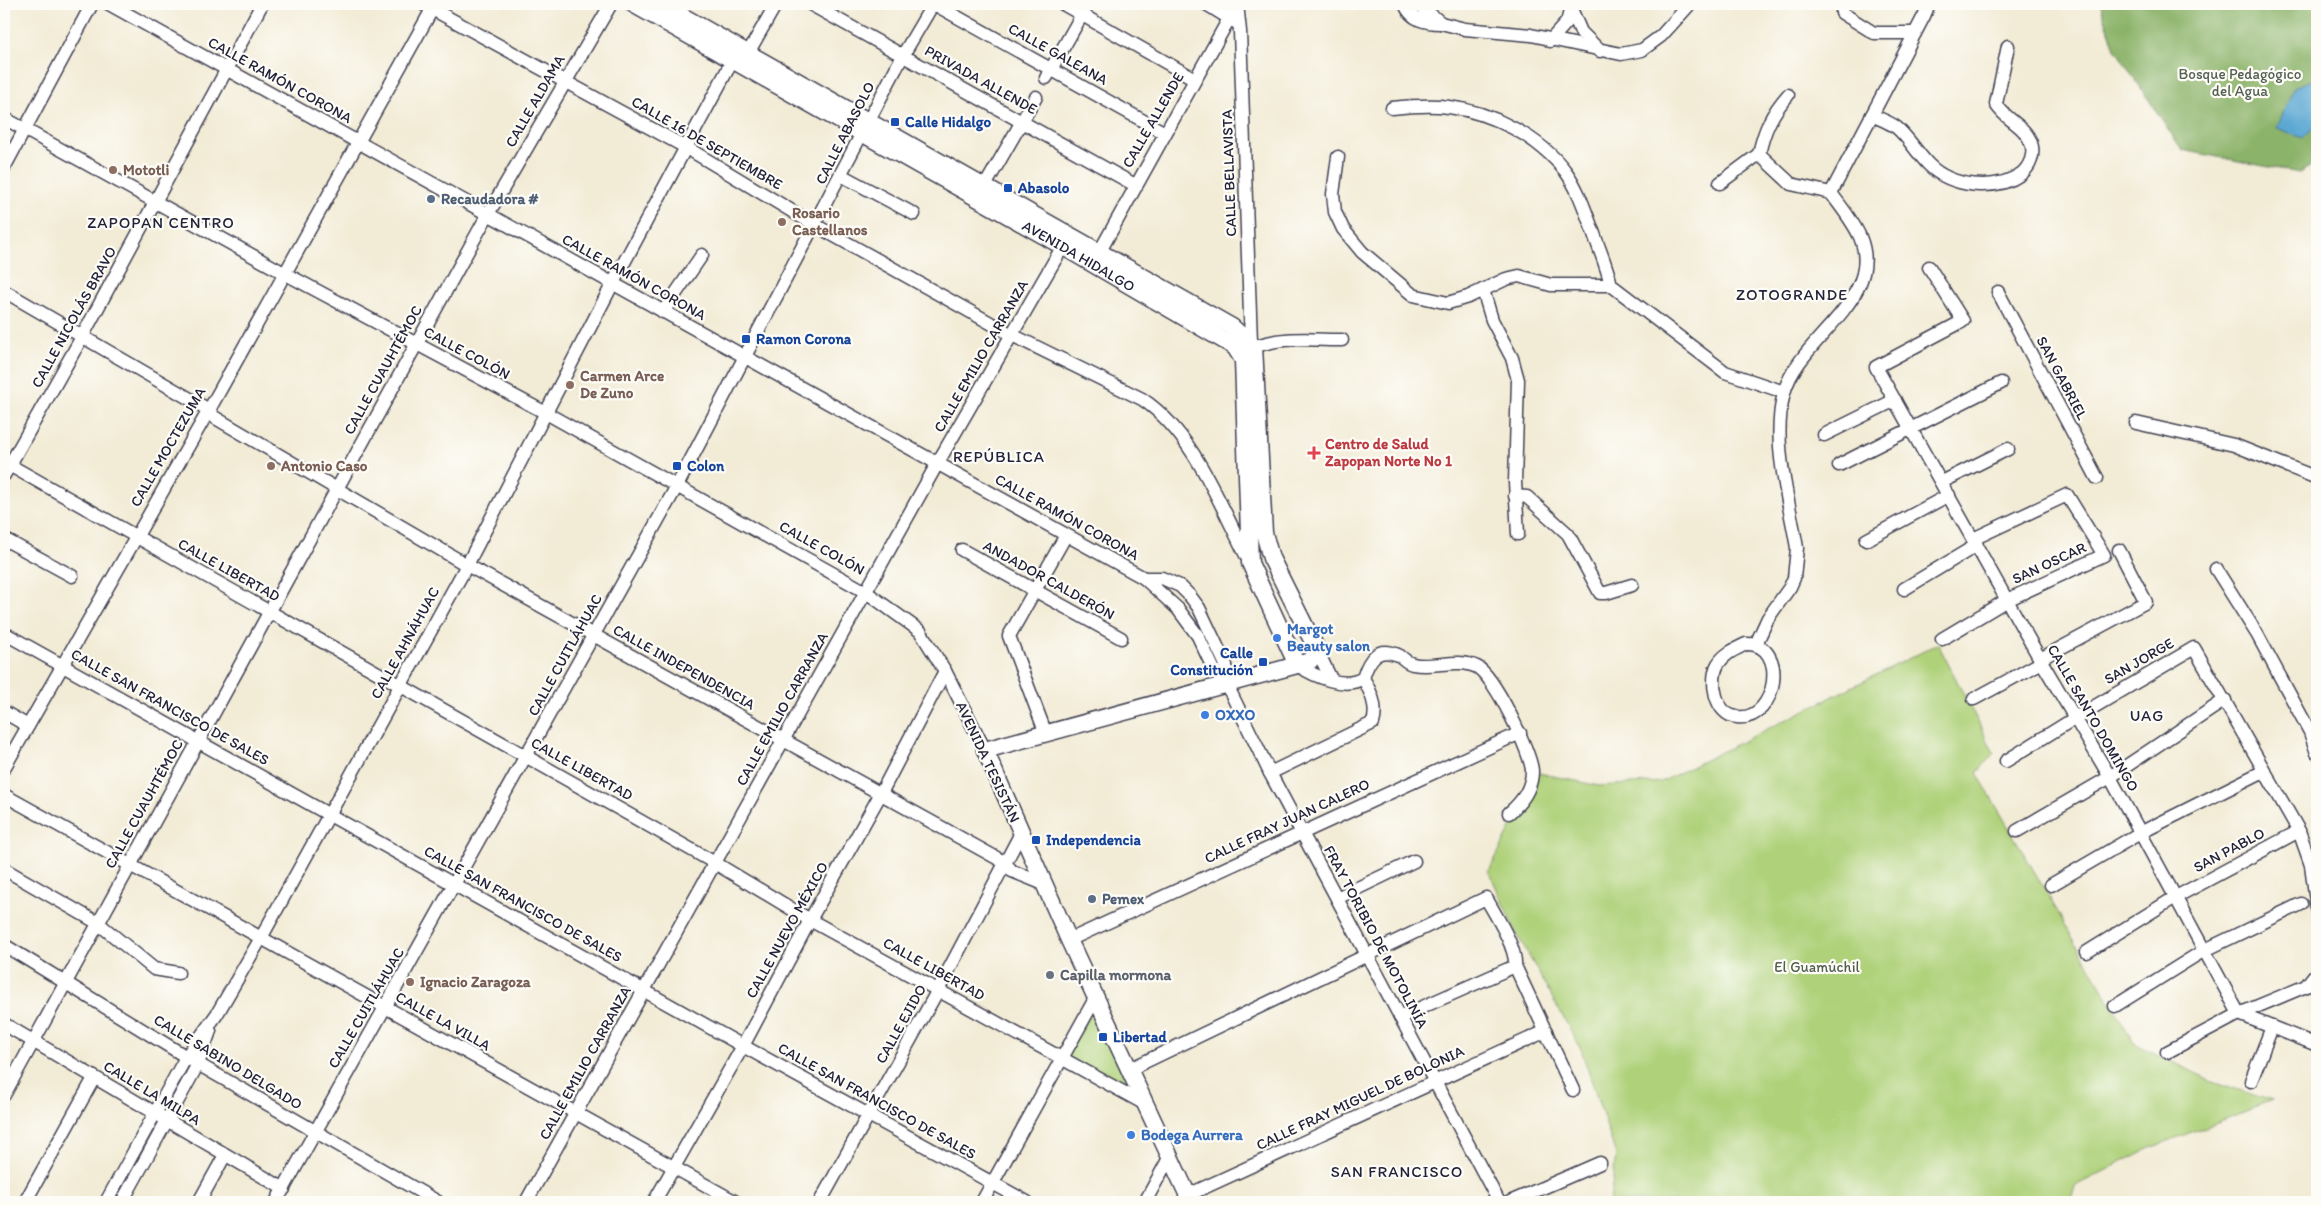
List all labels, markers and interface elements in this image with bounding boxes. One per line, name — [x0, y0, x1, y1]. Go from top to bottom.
street label: CALLE GALEANA — [1005, 19, 1111, 89]
street label: CALLE RAMÓN CORONA — [205, 33, 355, 127]
street label: PRIVADA ALLENDE — [922, 42, 1040, 118]
street label: CALLE ALDAMA — [501, 51, 569, 150]
park label: Bosque Pedagógico del Agua — [2179, 65, 2301, 100]
street label: CALLE ALLENDE — [1118, 69, 1188, 171]
street label: CALLE ABASOLO — [811, 79, 879, 187]
street label: CALLE 16 DE SEPTIEMBRE — [628, 92, 786, 194]
street label: CALLE BELLAVISTA — [1218, 109, 1240, 237]
place label: Calle Hidalgo — [905, 113, 991, 132]
marker: Calle Hidalgo — [889, 116, 901, 128]
place label: Mototli — [123, 161, 170, 179]
marker: Mototli — [107, 164, 119, 176]
place label: Abasolo — [1017, 179, 1070, 197]
marker: Abasolo — [1002, 182, 1014, 194]
place label: Recaudadora # — [441, 190, 539, 208]
marker: Recaudadora # — [425, 193, 437, 205]
place label: Rosario Castellanos — [792, 204, 868, 239]
district label: ZAPOPAN CENTRO — [87, 213, 235, 232]
marker: Rosario Castellanos — [776, 216, 788, 228]
street label: AVENIDA HIDALGO — [1019, 216, 1138, 296]
street label: CALLE RAMÓN CORONA — [559, 230, 709, 324]
street label: CALLE NICOLÁS BRAVO — [28, 243, 120, 391]
street label: CALLE EMILIO CARRANZA — [930, 276, 1032, 435]
district label: ZOTOGRANDE — [1736, 285, 1848, 304]
street label: CALLE CUAUHTÉMOC — [340, 302, 426, 438]
street label: CALLE COLÓN — [421, 323, 513, 383]
place label: Ramon Corona — [756, 330, 852, 348]
marker: Ramon Corona — [740, 333, 752, 345]
street label: SAN GABRIEL — [2032, 333, 2092, 423]
place label: Carmen Arce De Zuno — [580, 367, 664, 402]
marker: Carmen Arce De Zuno — [564, 379, 576, 391]
street label: CALLE MOCTEZUMA — [126, 384, 210, 510]
place label: Centro de Salud Zapopan Norte No 1 — [1325, 435, 1452, 471]
marker: Centro de Salud Zapopan Norte No 1 — [1307, 446, 1321, 460]
district label: REPÚBLICA — [953, 447, 1045, 466]
place label: Antonio Caso — [280, 457, 368, 475]
place label: Colon — [687, 457, 725, 475]
marker: Antonio Caso — [265, 460, 277, 472]
marker: Colon — [671, 460, 683, 472]
street label: CALLE RAMÓN CORONA — [992, 470, 1142, 564]
street label: CALLE COLÓN — [776, 517, 868, 579]
street label: CALLE LIBERTAD — [175, 535, 283, 605]
street label: ANDADOR CALDERÓN — [980, 536, 1118, 624]
street label: SAN OSCAR — [2009, 538, 2089, 588]
street label: CALLE AHNÁHUAC — [367, 583, 443, 702]
street label: CALLE CUITLÁHUAC — [524, 591, 606, 719]
street label: CALLE INDEPENDENCIA — [610, 620, 759, 714]
place label: Margot Beauty salon — [1287, 620, 1371, 656]
street label: CALLE EMILIO CARRANZA — [732, 629, 832, 789]
marker: Margot Beauty salon — [1271, 632, 1283, 644]
street label: SAN JORGE — [2101, 634, 2177, 688]
street label: CALLE SANTO DOMINGO — [2044, 641, 2143, 795]
place label: Calle Constitución — [1170, 644, 1253, 679]
street label: CALLE SAN FRANCISCO DE SALES — [68, 645, 272, 769]
marker: Calle Constitución — [1257, 656, 1269, 668]
street label: AVENIDA TESISTÁN — [952, 699, 1024, 825]
place label: OXXO — [1215, 706, 1255, 724]
district label: UAG — [2130, 706, 2164, 725]
marker: OXXO — [1199, 709, 1211, 721]
street label: CALLE LIBERTAD — [528, 734, 636, 804]
street label: CALLE CUAUHTÉMOC — [101, 736, 187, 872]
street label: CALLE FRAY JUAN CALERO — [1201, 775, 1373, 867]
street label: SAN PABLO — [2190, 824, 2268, 876]
place label: Independencia — [1046, 831, 1141, 850]
marker: Independencia — [1030, 834, 1042, 846]
street label: CALLE SAN FRANCISCO DE SALES — [421, 842, 625, 966]
street label: FRAY TORIBIO DE MOTOLINÍA — [1320, 842, 1432, 1032]
street label: CALLE NUEVO MÉXICO — [742, 859, 832, 1001]
place label: Pemex — [1102, 890, 1145, 908]
marker: Pemex — [1086, 893, 1098, 905]
street label: CALLE LIBERTAD — [880, 934, 988, 1004]
street label: CALLE CUITLÁHUAC — [324, 944, 408, 1072]
park label: El Guamúchil — [1774, 958, 1860, 976]
place label: Capilla mormona — [1060, 966, 1171, 985]
marker: Capilla mormona — [1044, 969, 1056, 981]
place label: Ignacio Zaragoza — [420, 973, 531, 992]
marker: Ignacio Zaragoza — [404, 976, 416, 988]
street label: CALLE EJIDO — [872, 981, 930, 1067]
street label: CALLE EMILIO CARRANZA — [535, 983, 635, 1143]
street label: CALLE LA VILLA — [392, 987, 494, 1055]
street label: CALLE SABINO DELGADO — [150, 1010, 306, 1114]
place label: Libertad — [1113, 1028, 1167, 1046]
marker: Libertad — [1097, 1031, 1109, 1043]
street label: CALLE SAN FRANCISCO DE SALES — [775, 1039, 979, 1163]
street label: CALLE FRAY MIGUEL DE BOLONIA — [1253, 1042, 1467, 1154]
street label: CALLE LA MILPA — [100, 1057, 204, 1129]
place label: Bodega Aurrera — [1141, 1126, 1243, 1145]
marker: Bodega Aurrera — [1125, 1129, 1137, 1141]
district label: SAN FRANCISCO — [1331, 1162, 1463, 1181]

